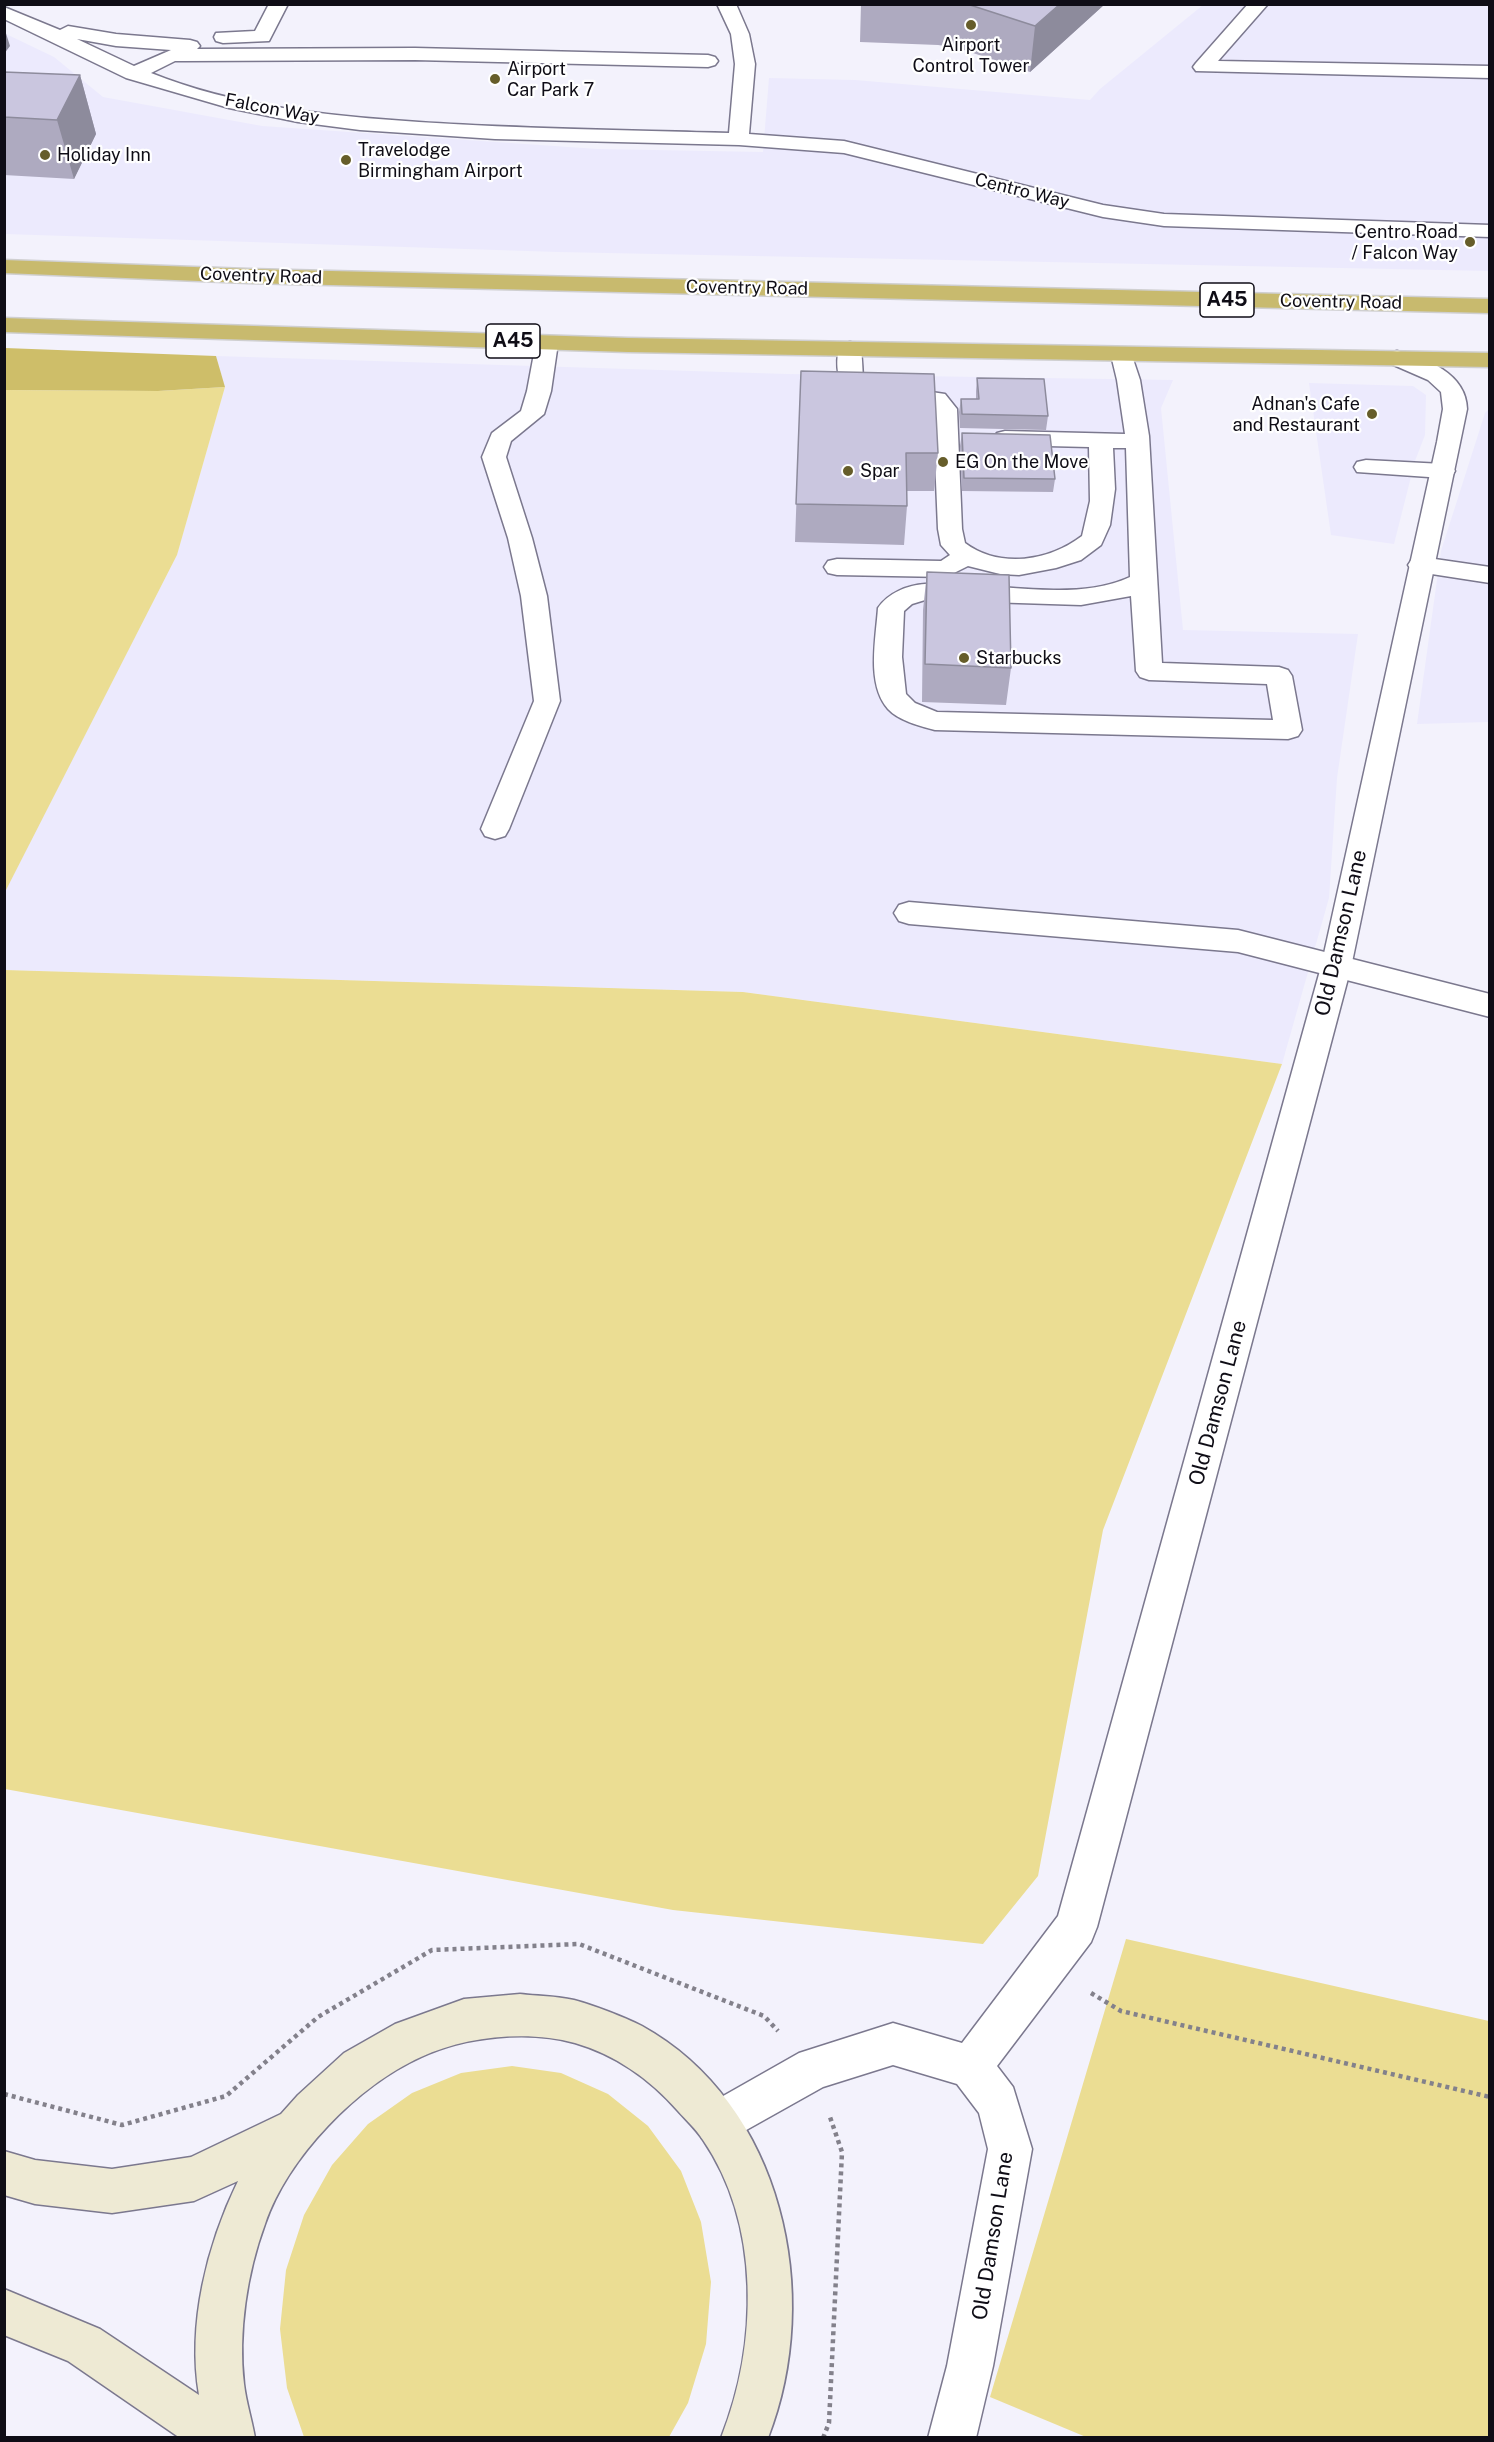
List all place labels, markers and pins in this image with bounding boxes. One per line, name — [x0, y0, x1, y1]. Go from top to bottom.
marker: Airport Control Tower — [964, 18, 978, 32]
place label: Airport Control Tower — [912, 34, 1030, 76]
place label: Airport Car Park 7 — [507, 58, 594, 100]
marker: Airport Car Park 7 — [488, 72, 502, 86]
place label: Travelodge Birmingham Airport — [358, 139, 523, 182]
place label: Holiday Inn — [57, 144, 151, 166]
marker: Holiday Inn — [38, 148, 52, 162]
marker: Travelodge Birmingham Airport — [339, 153, 353, 167]
place label: Centro Road / Falcon Way — [1352, 221, 1458, 264]
marker: Centro Road / Falcon Way — [1463, 235, 1477, 249]
place label: Adnan's Cafe and Restaurant — [1233, 393, 1360, 436]
marker: Adnan's Cafe and Restaurant — [1365, 407, 1379, 421]
place label: EG On the Move — [955, 451, 1088, 473]
marker: EG On the Move — [936, 455, 950, 469]
place label: Spar — [860, 460, 900, 482]
marker: Spar — [841, 464, 855, 478]
place label: Starbucks — [976, 647, 1061, 669]
marker: Starbucks — [957, 651, 971, 665]

